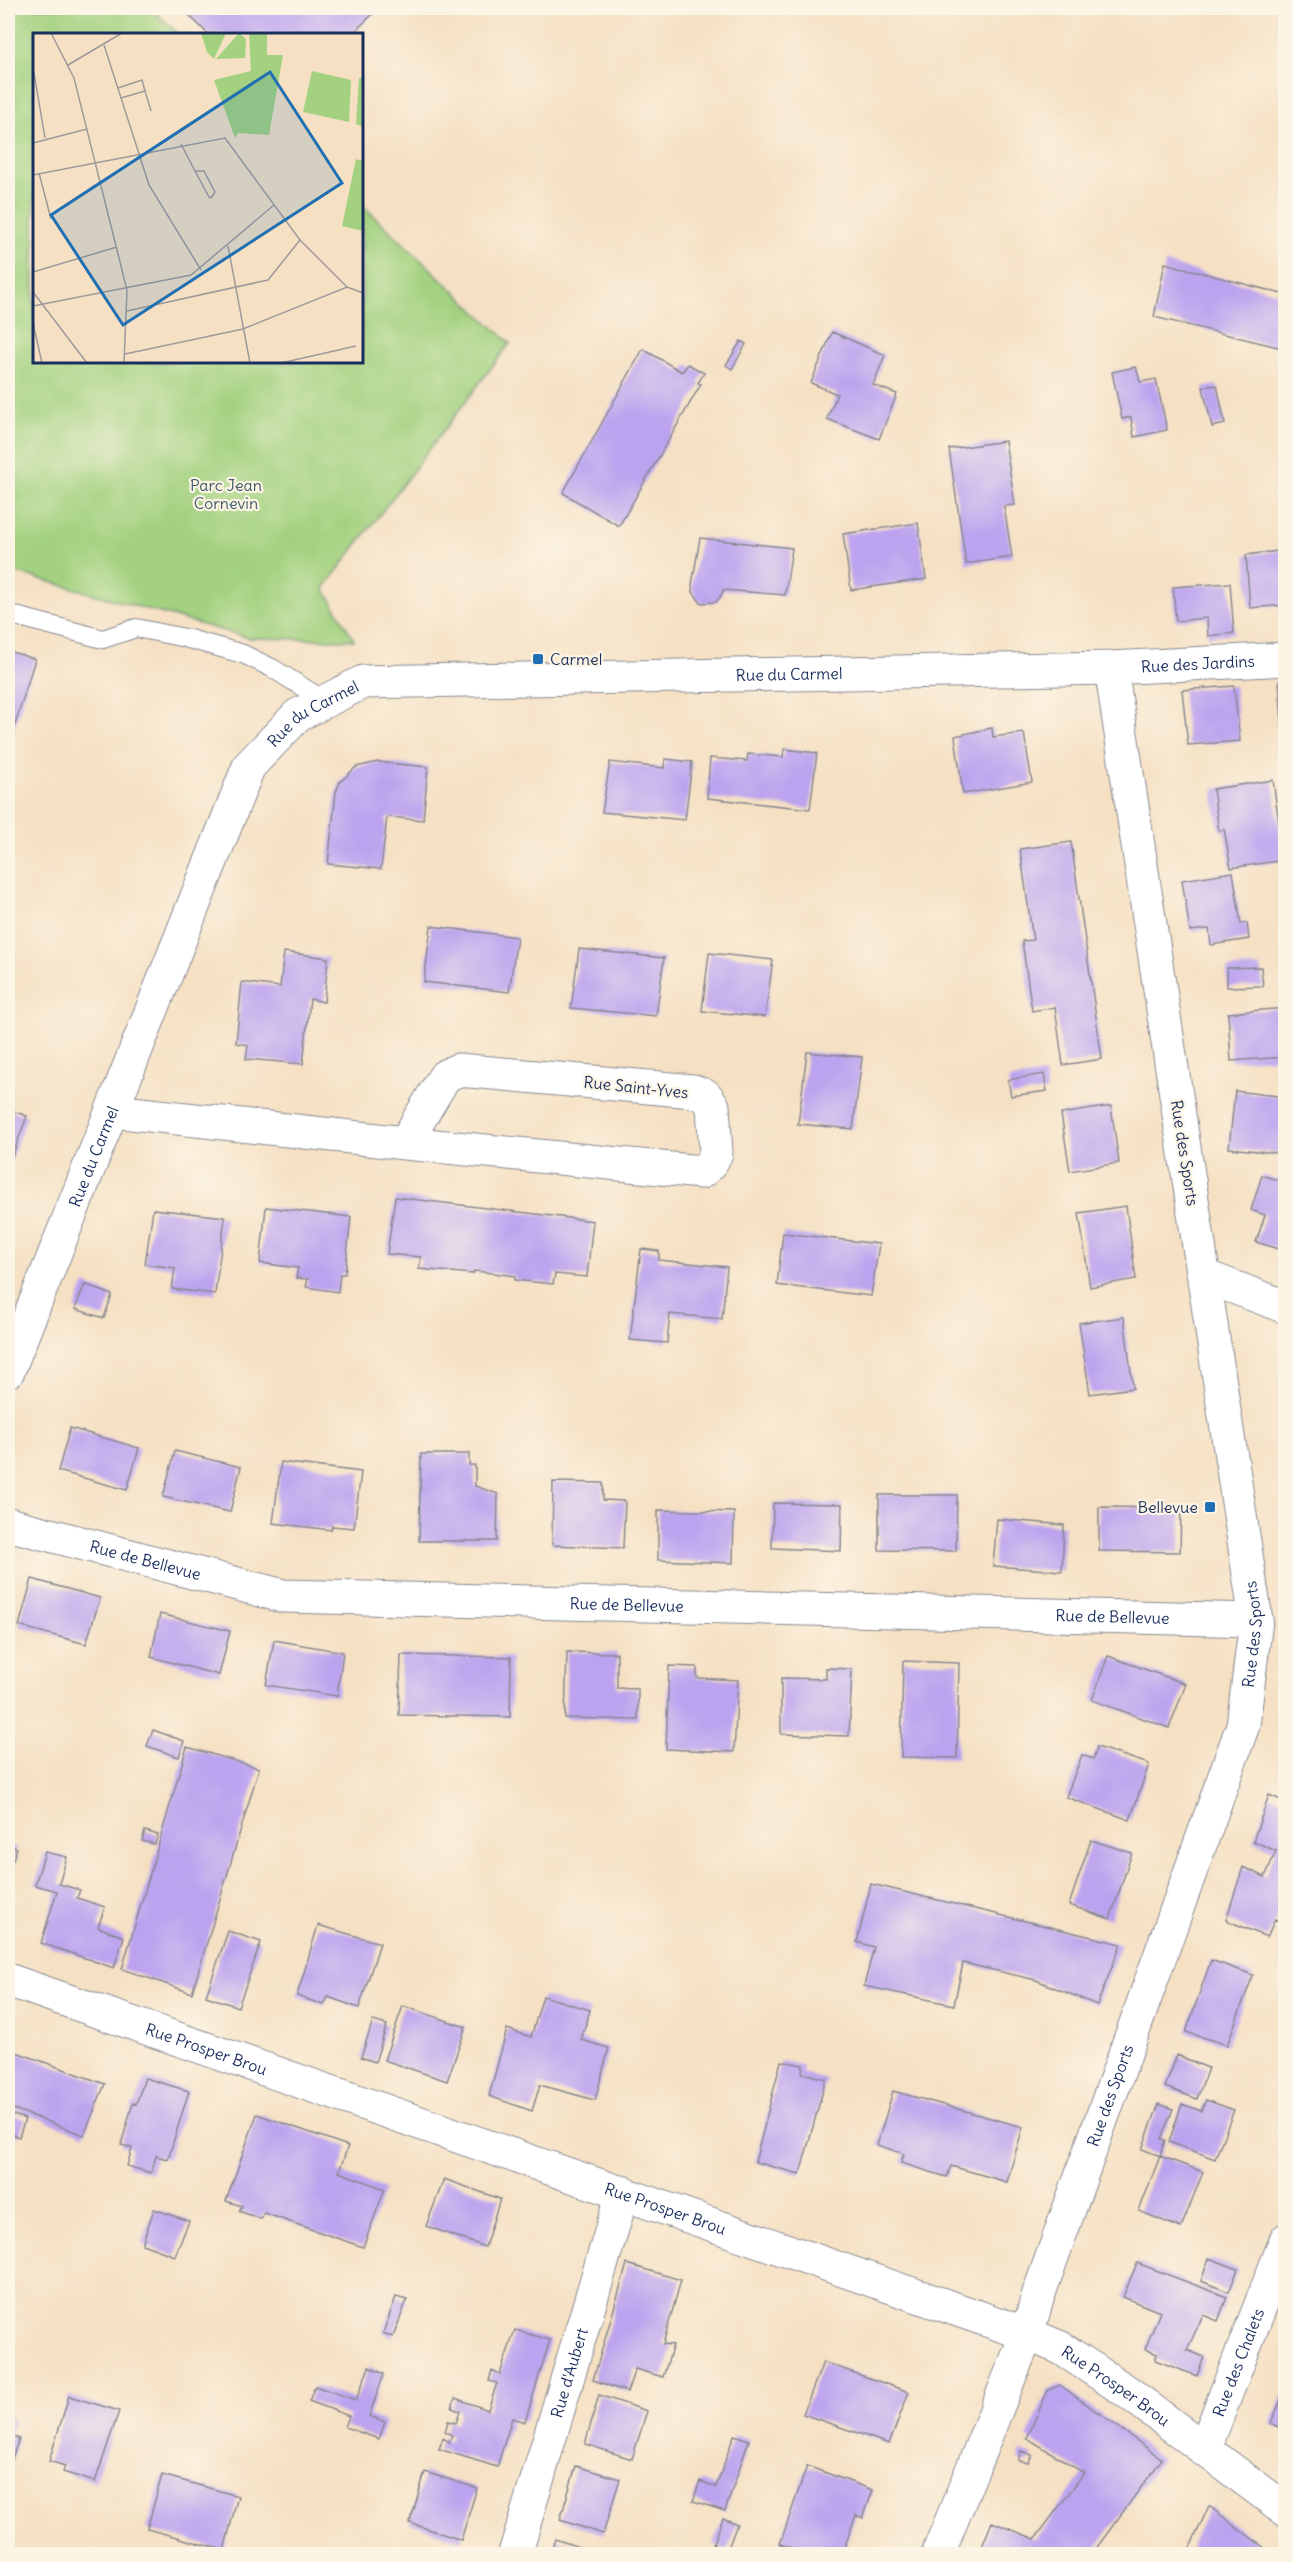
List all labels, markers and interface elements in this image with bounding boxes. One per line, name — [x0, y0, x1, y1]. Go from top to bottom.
inset map — [33, 33, 363, 363]
park label: Parc Jean Cornevin — [190, 475, 262, 513]
place label: Carmel — [550, 649, 602, 669]
street label: Rue des Jardins — [1140, 651, 1255, 676]
marker: Carmel — [531, 652, 545, 666]
street label: Rue du Carmel — [736, 663, 843, 685]
street label: Rue du Carmel — [263, 676, 362, 751]
street label: Rue Saint-Yves — [582, 1072, 690, 1102]
street label: Rue des Sports — [1167, 1099, 1203, 1207]
street label: Rue du Carmel — [64, 1103, 123, 1210]
place label: Bellevue — [1137, 1497, 1198, 1517]
marker: Bellevue — [1203, 1500, 1217, 1514]
street label: Rue de Bellevue — [88, 1536, 203, 1584]
street label: Rue des Sports — [1238, 1580, 1266, 1689]
street label: Rue de Bellevue — [569, 1593, 684, 1616]
street label: Rue de Bellevue — [1055, 1605, 1170, 1628]
street label: Rue Prosper Brou — [143, 2019, 270, 2079]
street label: Rue des Sports — [1083, 2042, 1138, 2149]
street label: Rue Prosper Brou — [602, 2178, 729, 2239]
street label: Rue des Chalets — [1208, 2305, 1268, 2419]
street label: Rue d'Aubert — [546, 2325, 592, 2420]
street label: Rue Prosper Brou — [1058, 2341, 1174, 2430]

